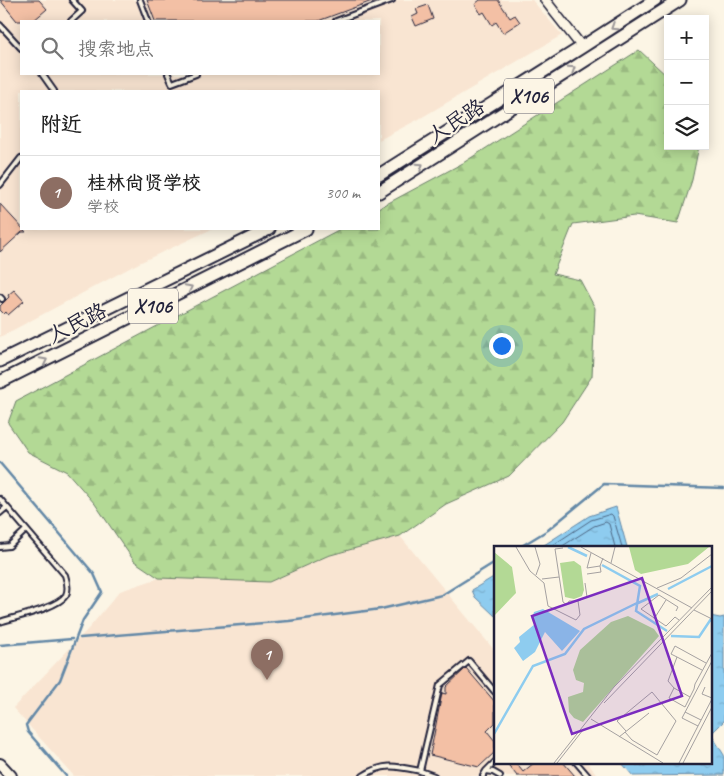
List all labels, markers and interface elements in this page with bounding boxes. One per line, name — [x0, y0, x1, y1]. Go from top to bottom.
map controls — [664, 15, 709, 150]
button: + — [664, 15, 709, 60]
search box — [20, 20, 380, 75]
one-way arrow — [610, 21, 620, 30]
icon: search — [38, 34, 66, 62]
text: 搜索地点 — [78, 37, 154, 61]
button: − — [664, 60, 709, 105]
one-way arrow — [566, 66, 575, 75]
road number: X106 — [504, 78, 554, 114]
street label: 人民路 — [423, 93, 489, 149]
button: layers — [664, 105, 709, 150]
text: 附近 — [40, 111, 82, 137]
one-way arrow — [415, 163, 424, 173]
text: 桂林尚贤学校 — [87, 171, 201, 195]
text: 1 — [52, 183, 60, 203]
text: 300 m — [326, 183, 360, 203]
text: 学校 — [87, 197, 119, 217]
one-way arrow — [184, 283, 193, 294]
road number: X106 — [128, 288, 178, 324]
street label: 人民路 — [43, 297, 111, 349]
your location — [489, 333, 515, 359]
one-way arrow — [38, 357, 47, 367]
inset map — [494, 546, 712, 764]
pin: 1 — [251, 639, 283, 680]

